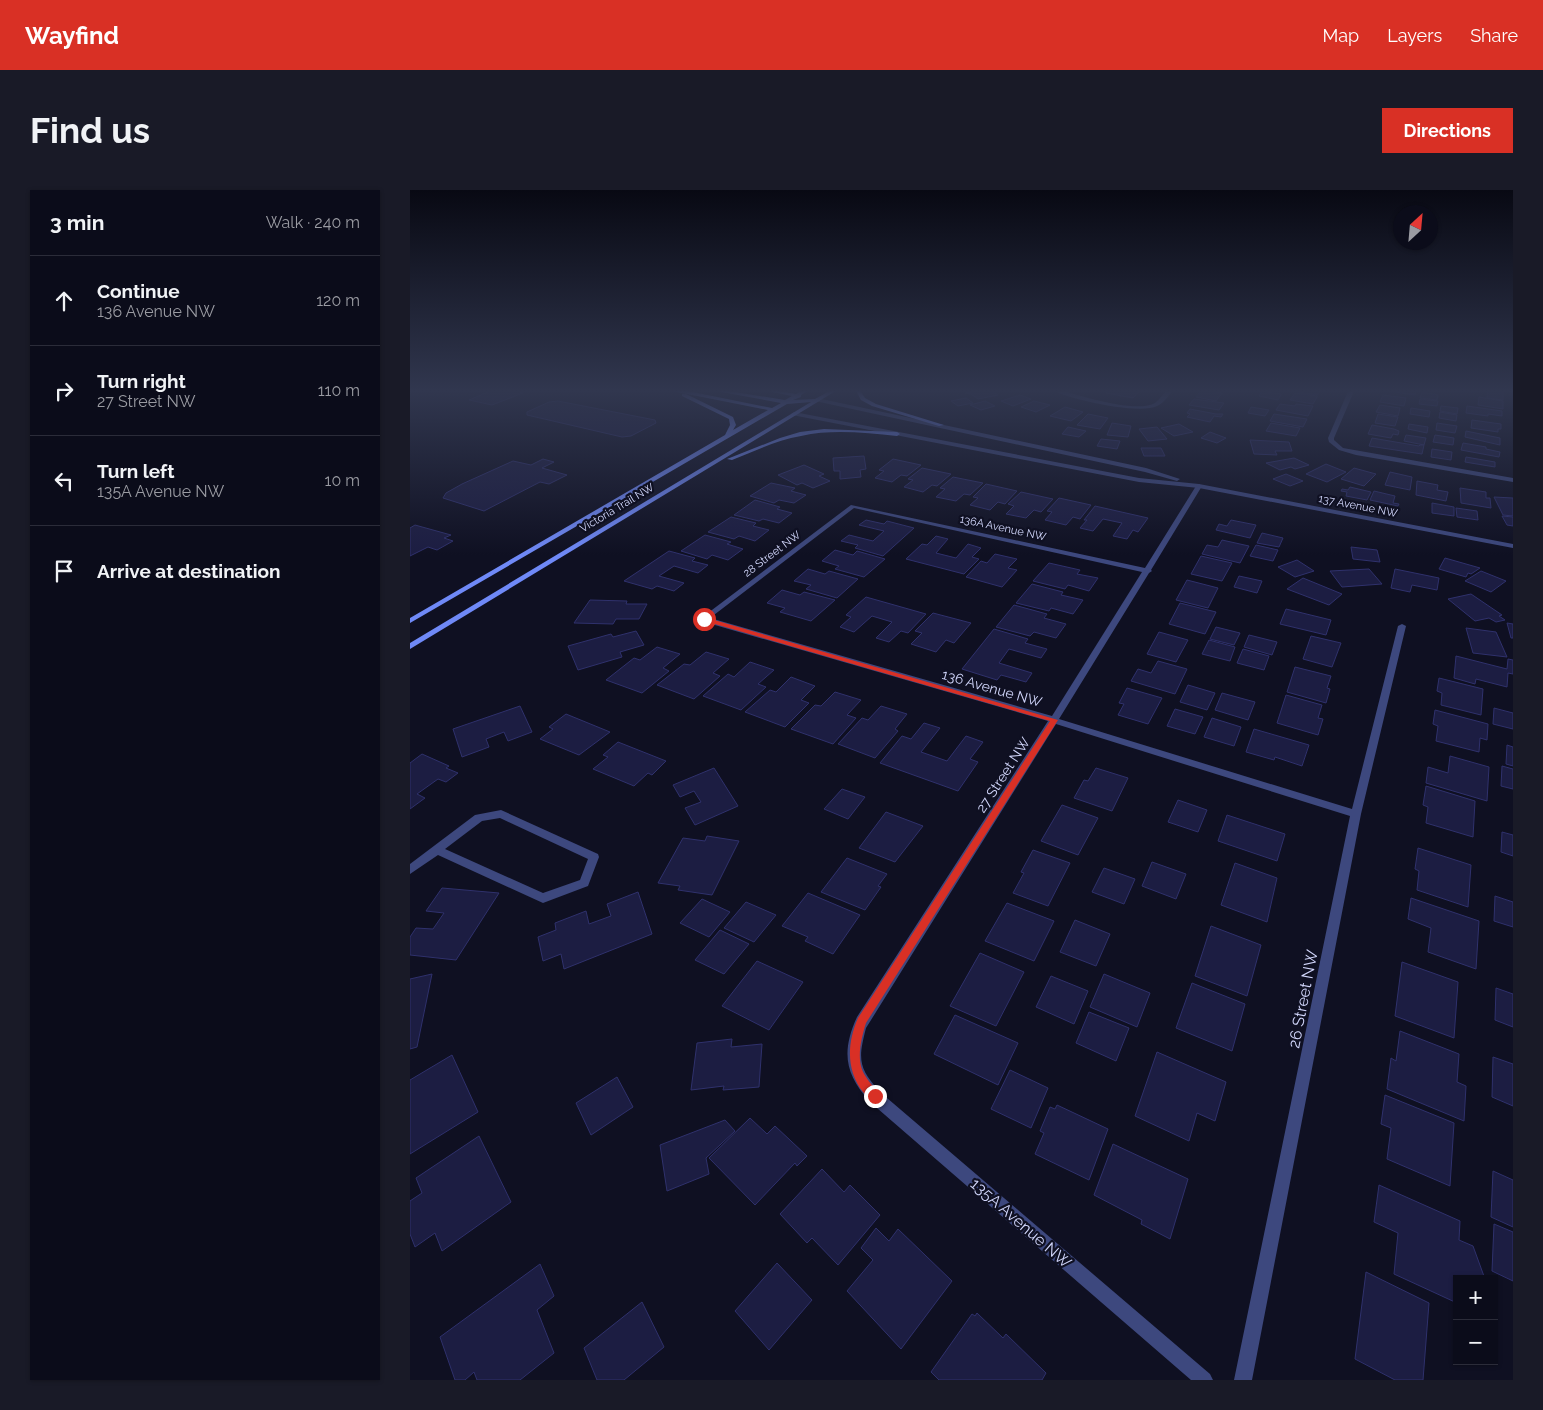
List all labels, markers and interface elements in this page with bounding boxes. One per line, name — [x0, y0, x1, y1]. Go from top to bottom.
text: Wayfind — [25, 21, 119, 50]
text: Map — [1323, 25, 1359, 46]
text: Layers — [1387, 25, 1442, 46]
text: Share — [1470, 25, 1518, 46]
button: Directions — [1382, 108, 1513, 153]
text: Find us — [30, 110, 150, 151]
north arrow — [1393, 205, 1438, 250]
text: 3 min — [50, 210, 104, 235]
text: Walk · 240 m — [266, 213, 360, 232]
text: Continue — [97, 280, 180, 302]
icon: ahead — [50, 287, 78, 315]
text: 120 m — [316, 291, 360, 310]
text: 136 Avenue NW — [97, 302, 215, 321]
text: Turn right — [97, 370, 186, 392]
icon: right — [50, 377, 78, 405]
text: 110 m — [318, 381, 360, 400]
text: 27 Street NW — [97, 392, 196, 411]
text: Turn left — [97, 460, 174, 482]
icon: left — [50, 467, 78, 495]
text: 10 m — [325, 471, 360, 490]
street label: Victoria Trail NW — [578, 480, 657, 535]
text: 135A Avenue NW — [97, 482, 224, 501]
street label: 137 Avenue NW — [1317, 492, 1399, 520]
street label: 136A Avenue NW — [959, 512, 1048, 544]
street label: 28 Street NW — [741, 528, 804, 580]
icon: arrive — [50, 557, 78, 585]
text: Arrive at destination — [97, 560, 281, 582]
route start — [693, 608, 716, 631]
street label: 136 Avenue NW — [940, 666, 1044, 710]
street label: 27 Street NW — [973, 734, 1033, 816]
street label: 26 Street NW — [1284, 948, 1322, 1050]
route end — [864, 1085, 887, 1108]
street label: 135A Avenue NW — [967, 1174, 1075, 1272]
map controls — [1453, 1275, 1498, 1365]
button: + — [1453, 1275, 1498, 1320]
button: − — [1453, 1320, 1498, 1365]

